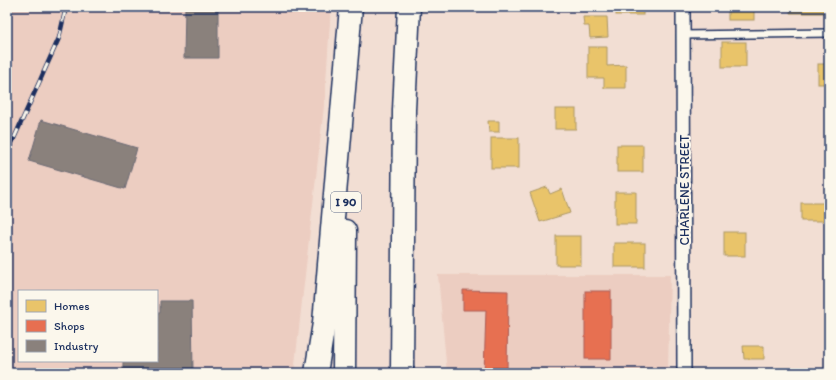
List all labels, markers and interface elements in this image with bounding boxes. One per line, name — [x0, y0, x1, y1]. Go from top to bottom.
street label: CHARLENE STREET — [677, 134, 692, 245]
road number: I 90 — [331, 192, 361, 212]
legend — [18, 290, 158, 362]
text: Homes — [54, 299, 90, 313]
text: Shops — [54, 319, 85, 333]
text: Industry — [54, 339, 99, 353]

